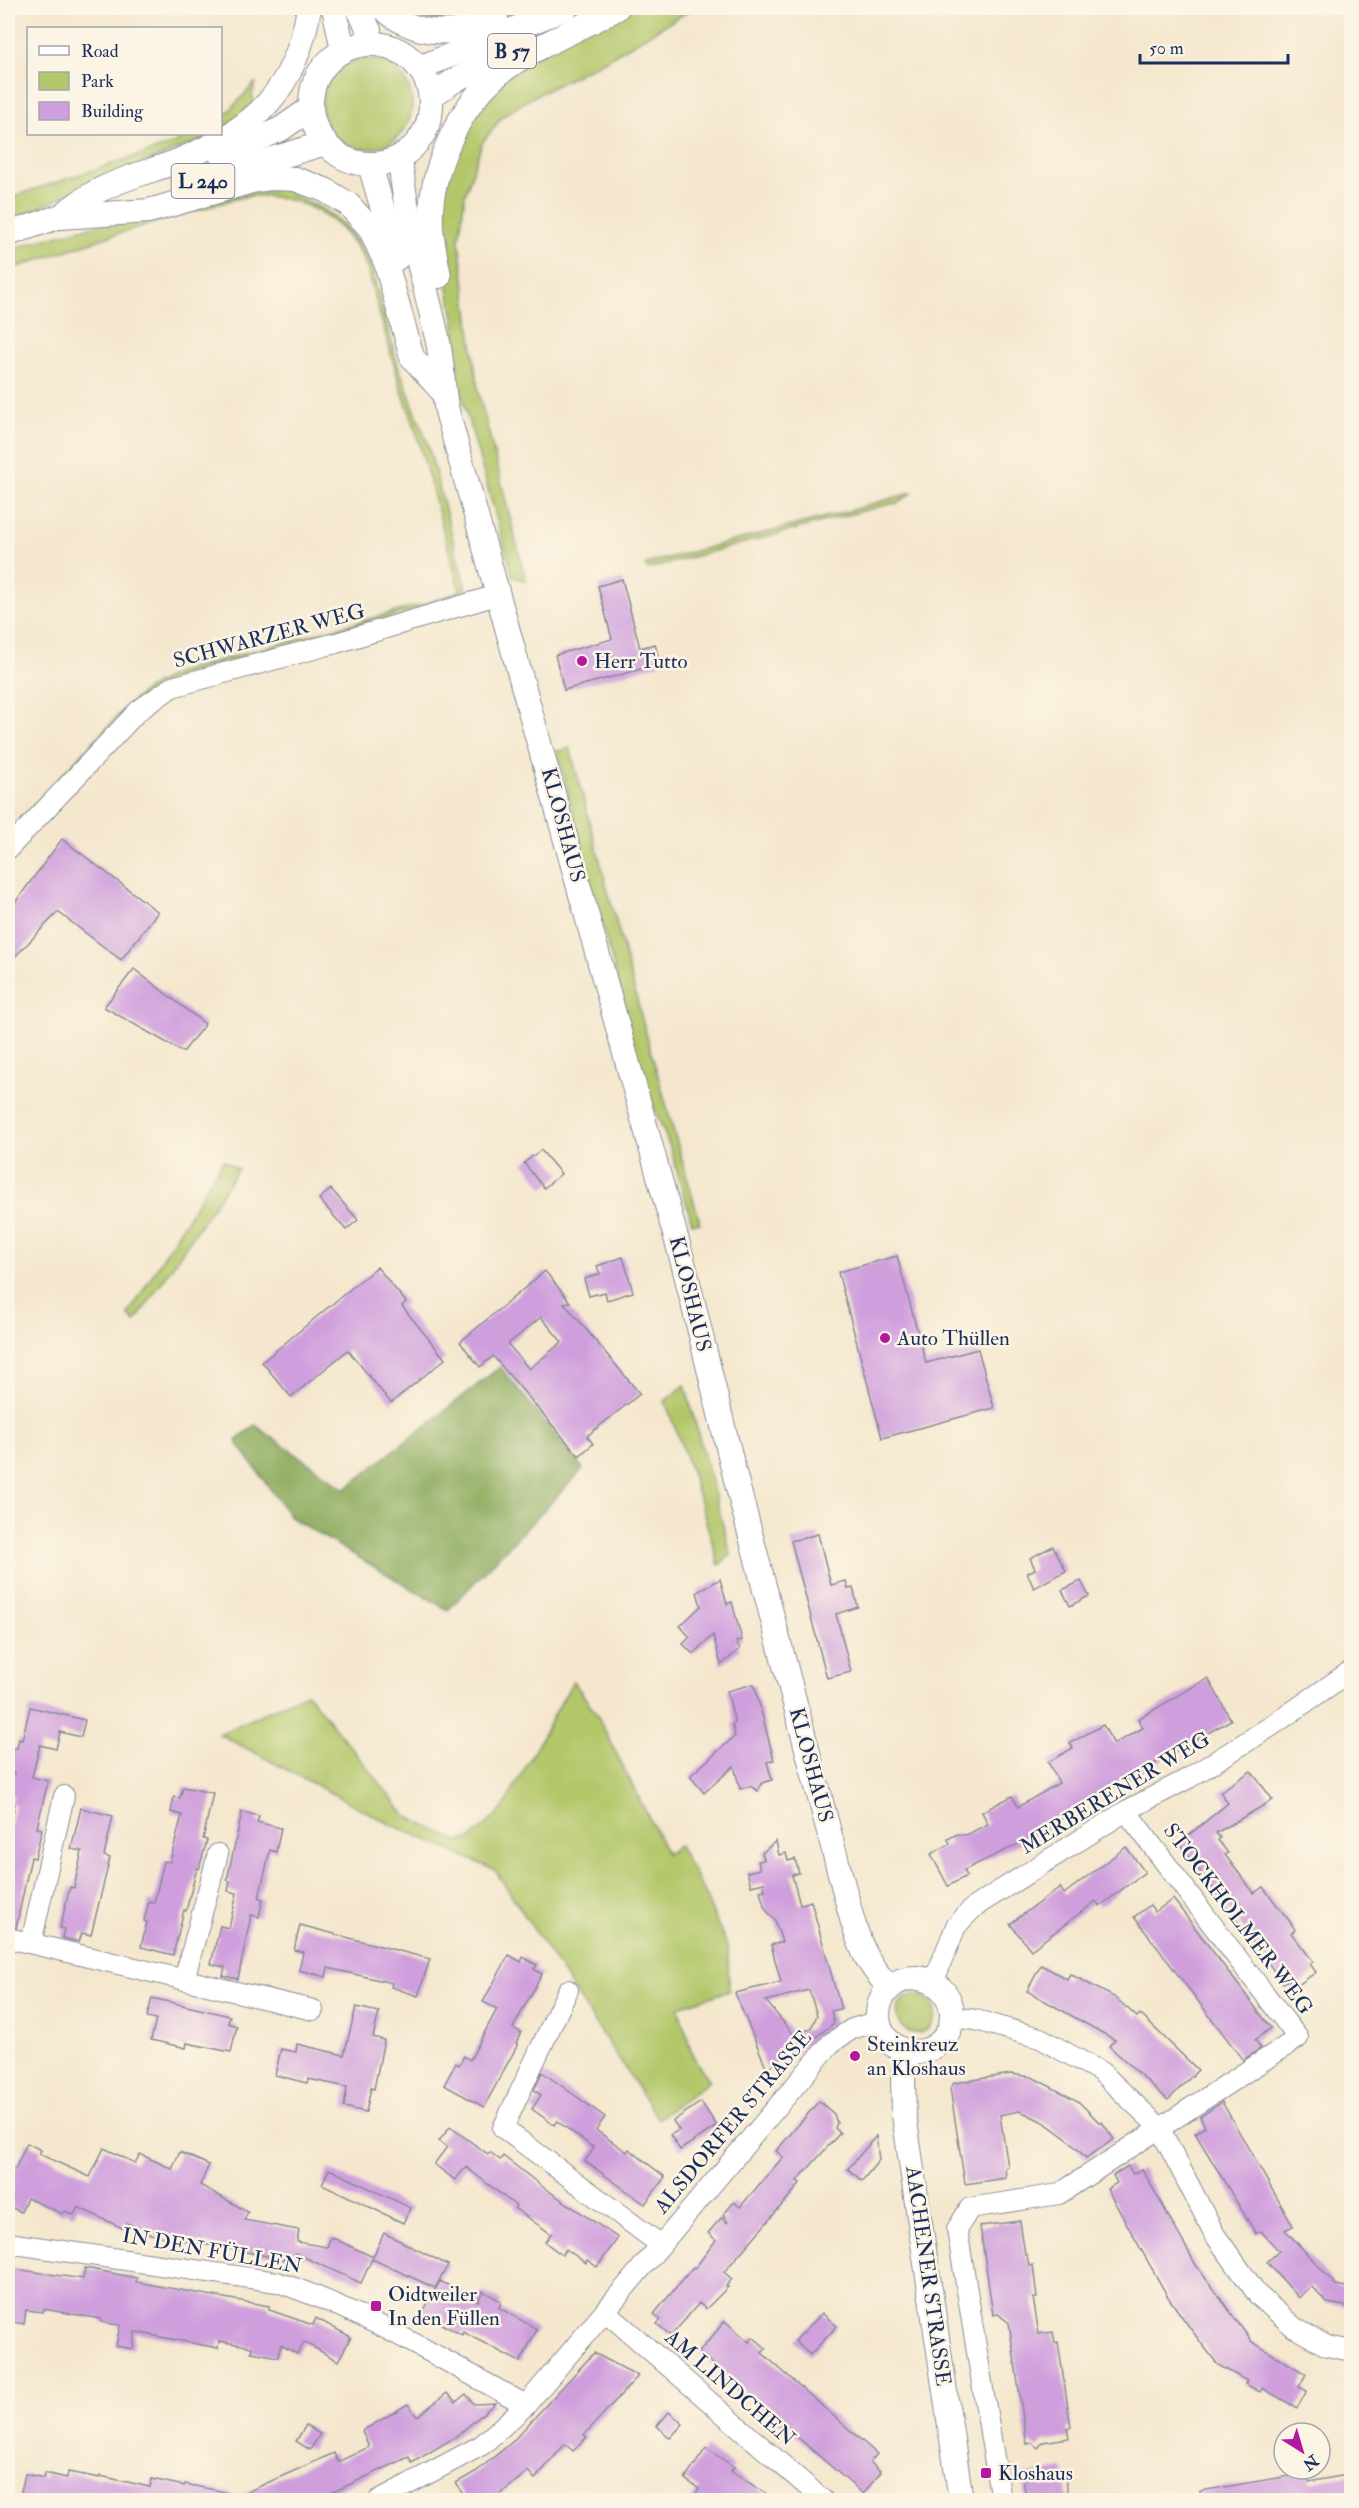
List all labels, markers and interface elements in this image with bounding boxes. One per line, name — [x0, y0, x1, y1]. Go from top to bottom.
legend — [27, 27, 222, 135]
scale bar — [1140, 27, 1288, 65]
road number: B 57 — [488, 34, 536, 68]
text: 50 m — [1149, 37, 1184, 60]
text: Road — [81, 40, 119, 63]
text: Park — [81, 70, 114, 93]
text: Building — [81, 100, 144, 123]
road number: L 240 — [172, 164, 234, 198]
street label: SCHWARZER WEG — [170, 597, 368, 675]
place label: Herr Tutto — [594, 648, 688, 675]
marker: Herr Tutto — [575, 654, 589, 668]
street label: KLOSHAUS — [535, 765, 591, 885]
street label: KLOSHAUS — [663, 1234, 717, 1354]
place label: Auto Thüllen — [896, 1325, 1010, 1352]
marker: Auto Thüllen — [878, 1331, 892, 1345]
street label: KLOSHAUS — [783, 1705, 839, 1825]
street label: MERBERENER WEG — [1015, 1726, 1215, 1860]
street label: STOCKHOLMER WEG — [1157, 1818, 1319, 2020]
street label: ALSDORFER STRASSE — [648, 2025, 818, 2220]
place label: Steinkreuz an Kloshaus — [867, 2031, 966, 2082]
marker: Steinkreuz an Kloshaus — [848, 2049, 862, 2063]
street label: AACHENER STRASSE — [899, 2163, 957, 2388]
street label: IN DEN FÜLLEN — [120, 2222, 304, 2280]
place label: Oidtweiler In den Füllen — [388, 2281, 500, 2332]
marker: Oidtweiler In den Füllen — [369, 2299, 383, 2313]
street label: AM LINDCHEN — [658, 2323, 801, 2452]
north arrow — [1272, 2421, 1332, 2481]
text: N — [1298, 2449, 1323, 2475]
place label: Kloshaus — [998, 2460, 1073, 2487]
marker: Kloshaus — [979, 2466, 993, 2480]

